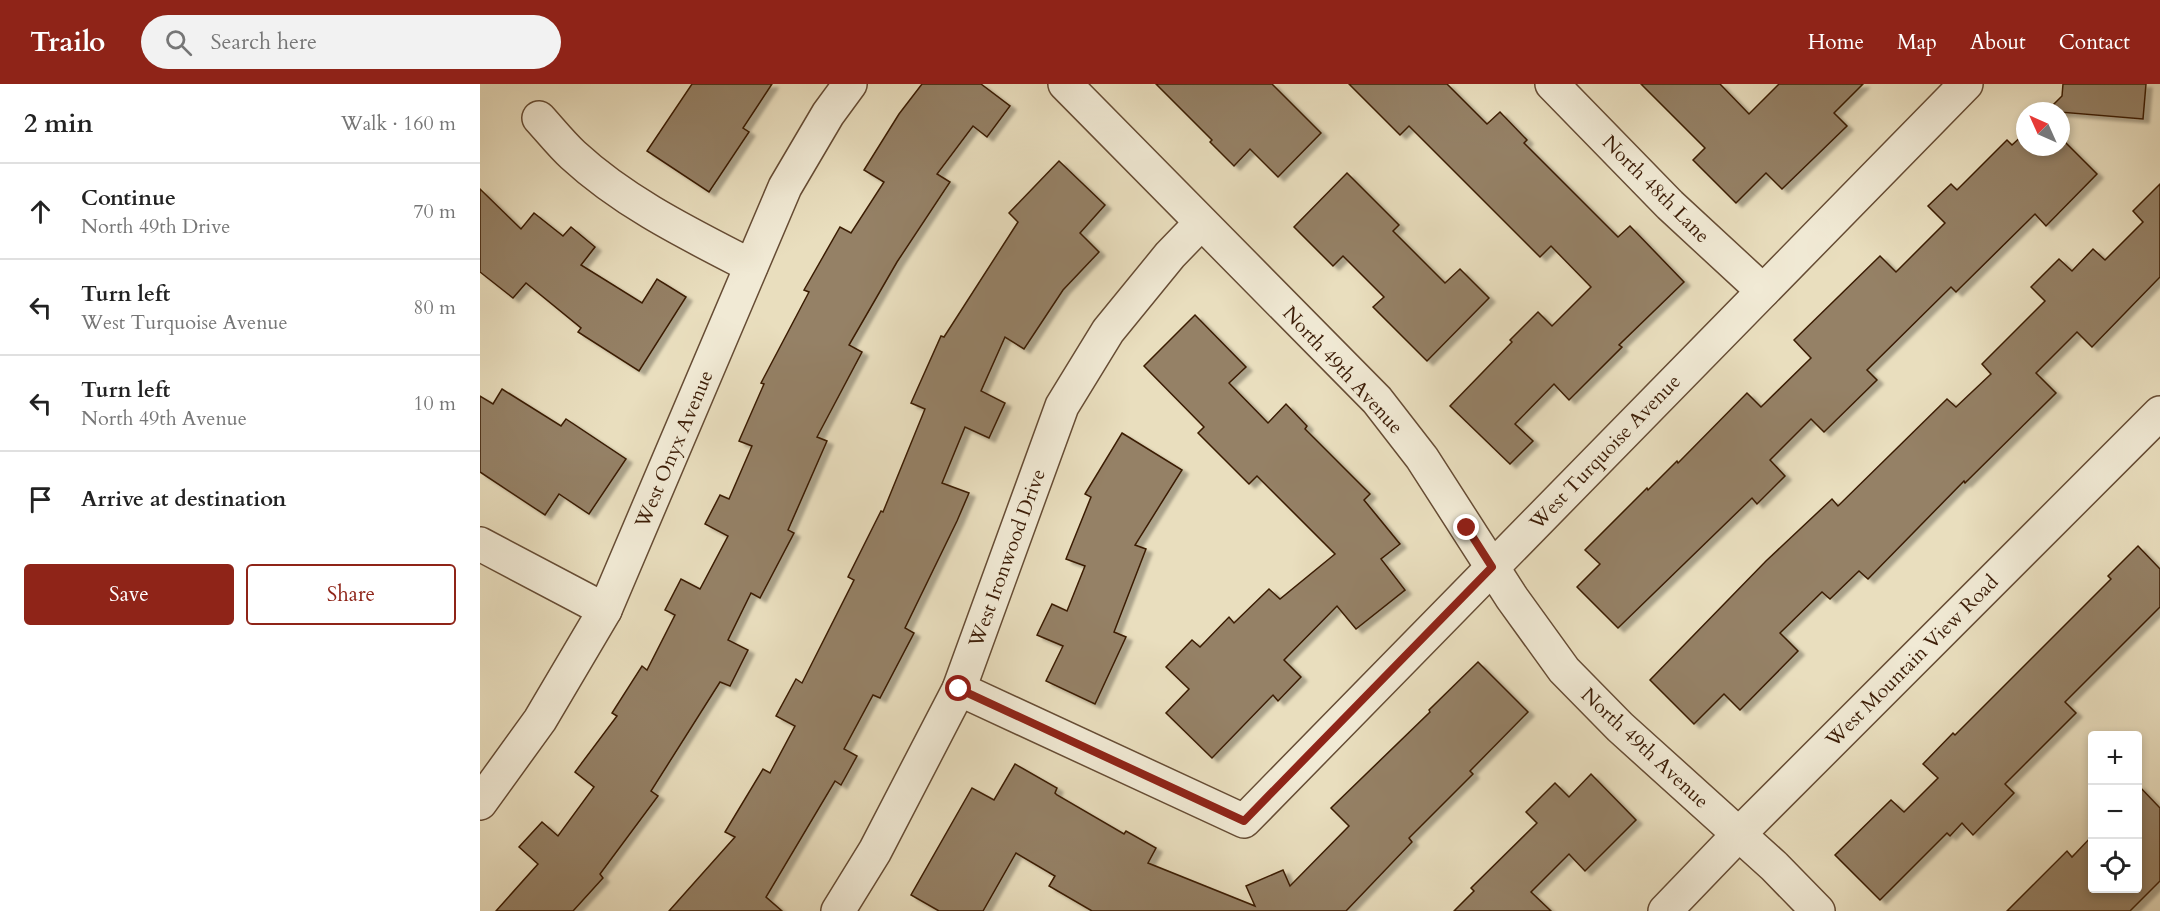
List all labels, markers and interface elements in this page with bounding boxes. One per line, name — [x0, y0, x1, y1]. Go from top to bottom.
search box — [141, 15, 561, 69]
text: Trailo — [30, 23, 105, 61]
icon: search — [162, 26, 195, 59]
text: Search here — [210, 27, 317, 57]
text: Home — [1808, 28, 1864, 57]
text: Map — [1897, 28, 1937, 57]
text: About — [1970, 28, 2026, 57]
text: Contact — [2059, 28, 2130, 57]
north arrow — [2016, 102, 2070, 156]
text: 2 min — [24, 106, 93, 141]
text: Walk · 160 m — [341, 110, 456, 137]
street label: North 48th Lane — [1596, 129, 1716, 249]
text: Continue — [81, 183, 176, 213]
icon: ahead — [24, 195, 57, 228]
text: 70 m — [413, 198, 456, 225]
text: North 49th Drive — [81, 213, 230, 240]
text: Turn left — [81, 279, 170, 309]
icon: left — [24, 291, 57, 324]
text: 80 m — [413, 294, 456, 321]
street label: North 49th Avenue — [1277, 300, 1409, 440]
text: West Turquoise Avenue — [81, 309, 288, 336]
street label: West Onyx Avenue — [628, 366, 719, 533]
street label: West Turquoise Avenue — [1523, 368, 1686, 536]
text: Turn left — [81, 375, 170, 405]
icon: left — [24, 387, 57, 420]
text: 10 m — [413, 390, 456, 417]
text: North 49th Avenue — [81, 405, 247, 432]
street label: West Ironwood Drive — [962, 465, 1052, 652]
icon: arrive — [24, 483, 57, 516]
text: Arrive at destination — [81, 484, 286, 514]
route end — [1453, 514, 1479, 540]
button: Save — [24, 564, 234, 625]
button: Share — [246, 564, 456, 625]
street label: West Mountain View Road — [1819, 569, 2004, 754]
route start — [945, 675, 971, 701]
street label: North 49th Avenue — [1575, 682, 1715, 814]
map controls — [2088, 731, 2142, 893]
button: + — [2088, 731, 2142, 785]
button: − — [2088, 785, 2142, 839]
button: locate — [2088, 839, 2142, 893]

